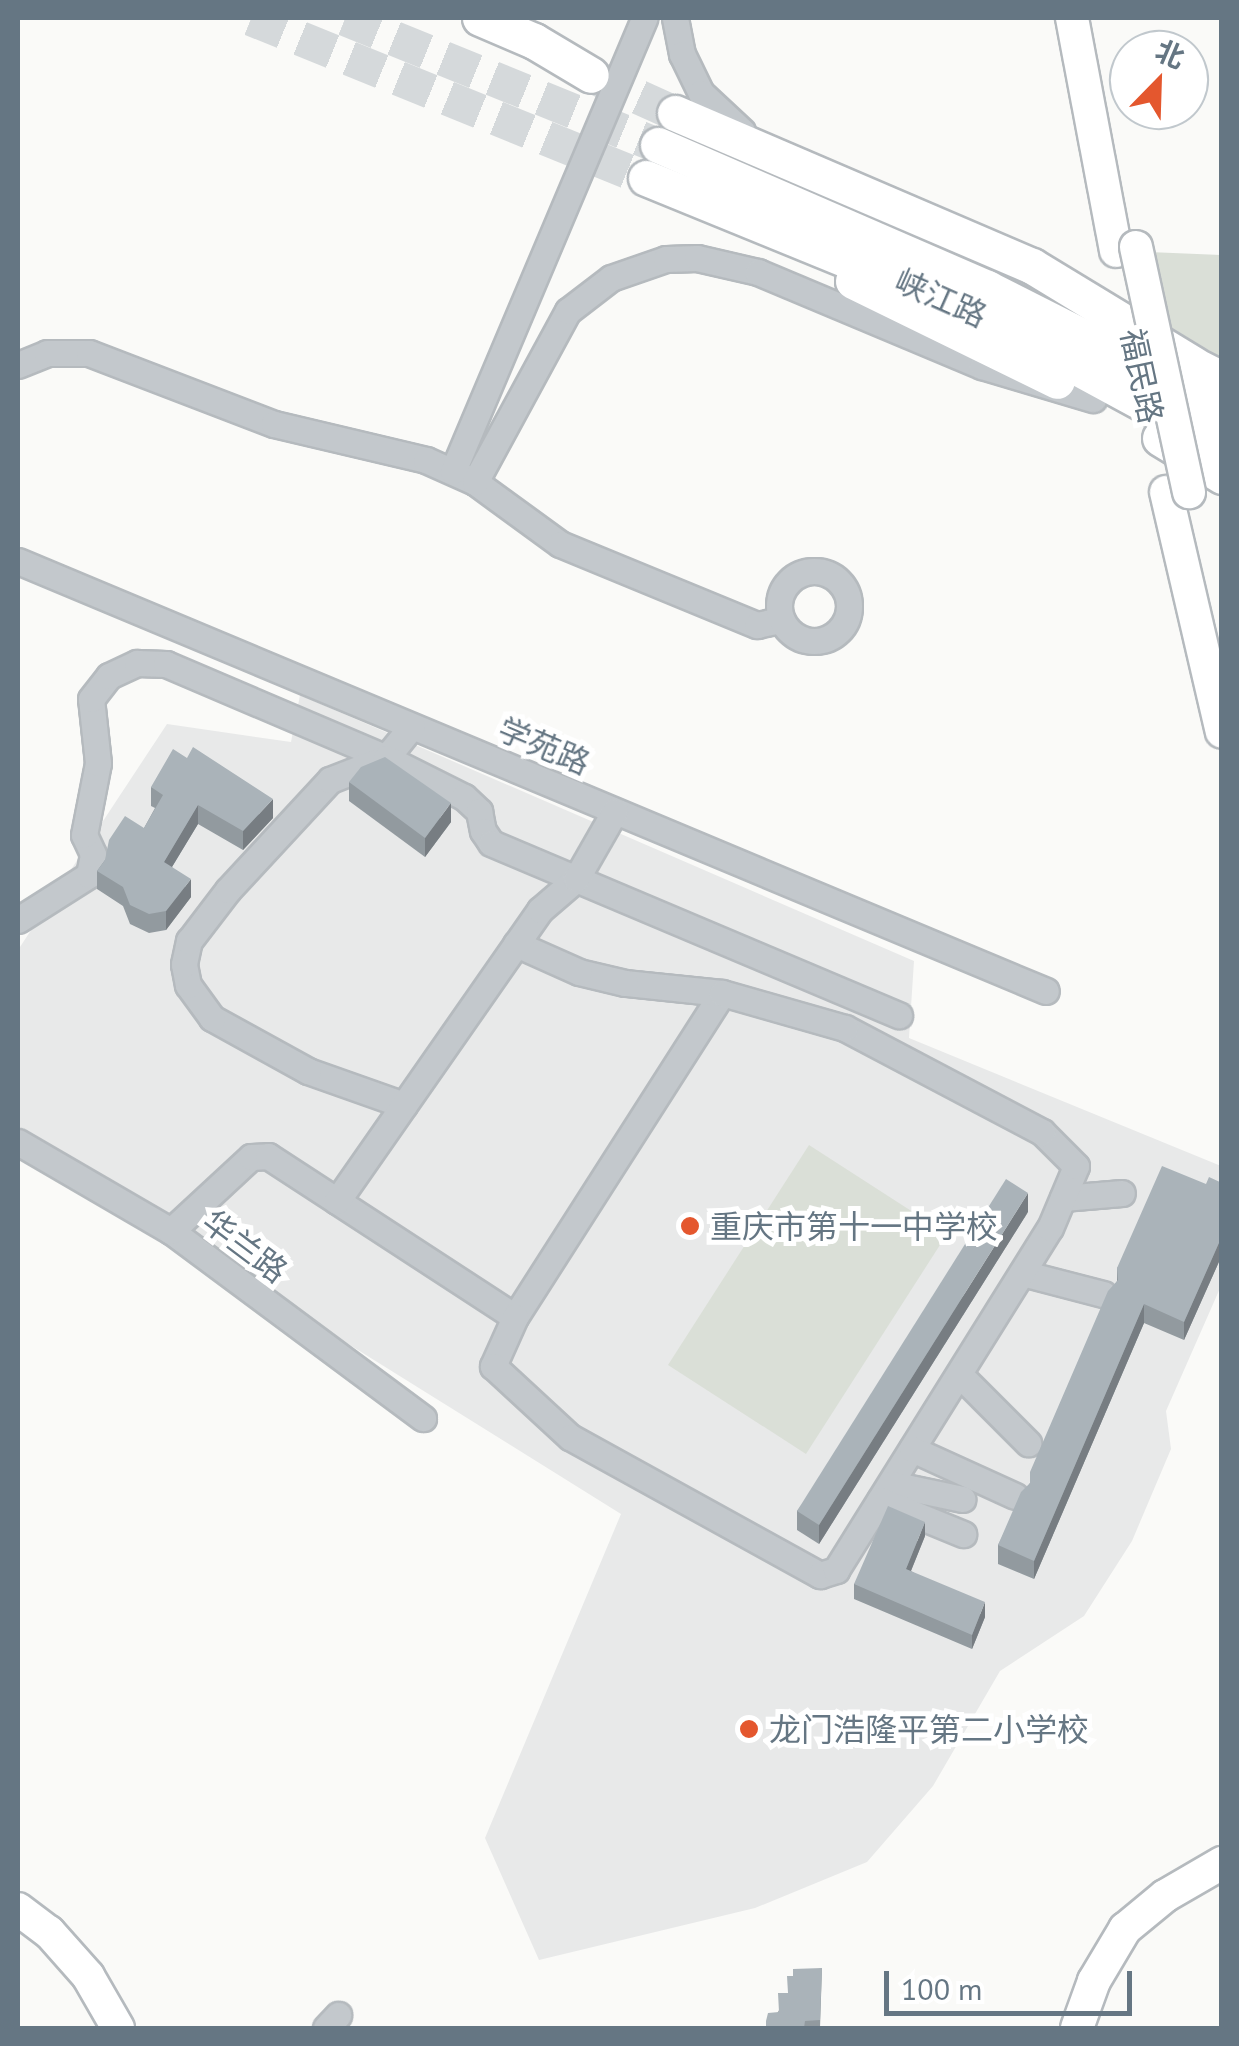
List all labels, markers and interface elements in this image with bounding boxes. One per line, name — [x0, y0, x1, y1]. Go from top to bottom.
north arrow — [1109, 30, 1209, 130]
text: 北 — [1150, 31, 1190, 76]
street label: 峡江路 — [889, 261, 993, 335]
street label: 福民路 — [1113, 325, 1171, 427]
street label: 学苑路 — [492, 710, 596, 782]
street label: 华兰路 — [195, 1202, 295, 1290]
place label: 重庆市第十一中学校 — [710, 1207, 998, 1245]
marker: 重庆市第十一中学校 — [679, 1215, 701, 1237]
place label: 龙门浩隆平第二小学校 — [769, 1710, 1089, 1748]
marker: 龙门浩隆平第二小学校 — [738, 1718, 760, 1740]
scale bar — [889, 1951, 1136, 2013]
text: 100 m — [901, 1969, 982, 2008]

